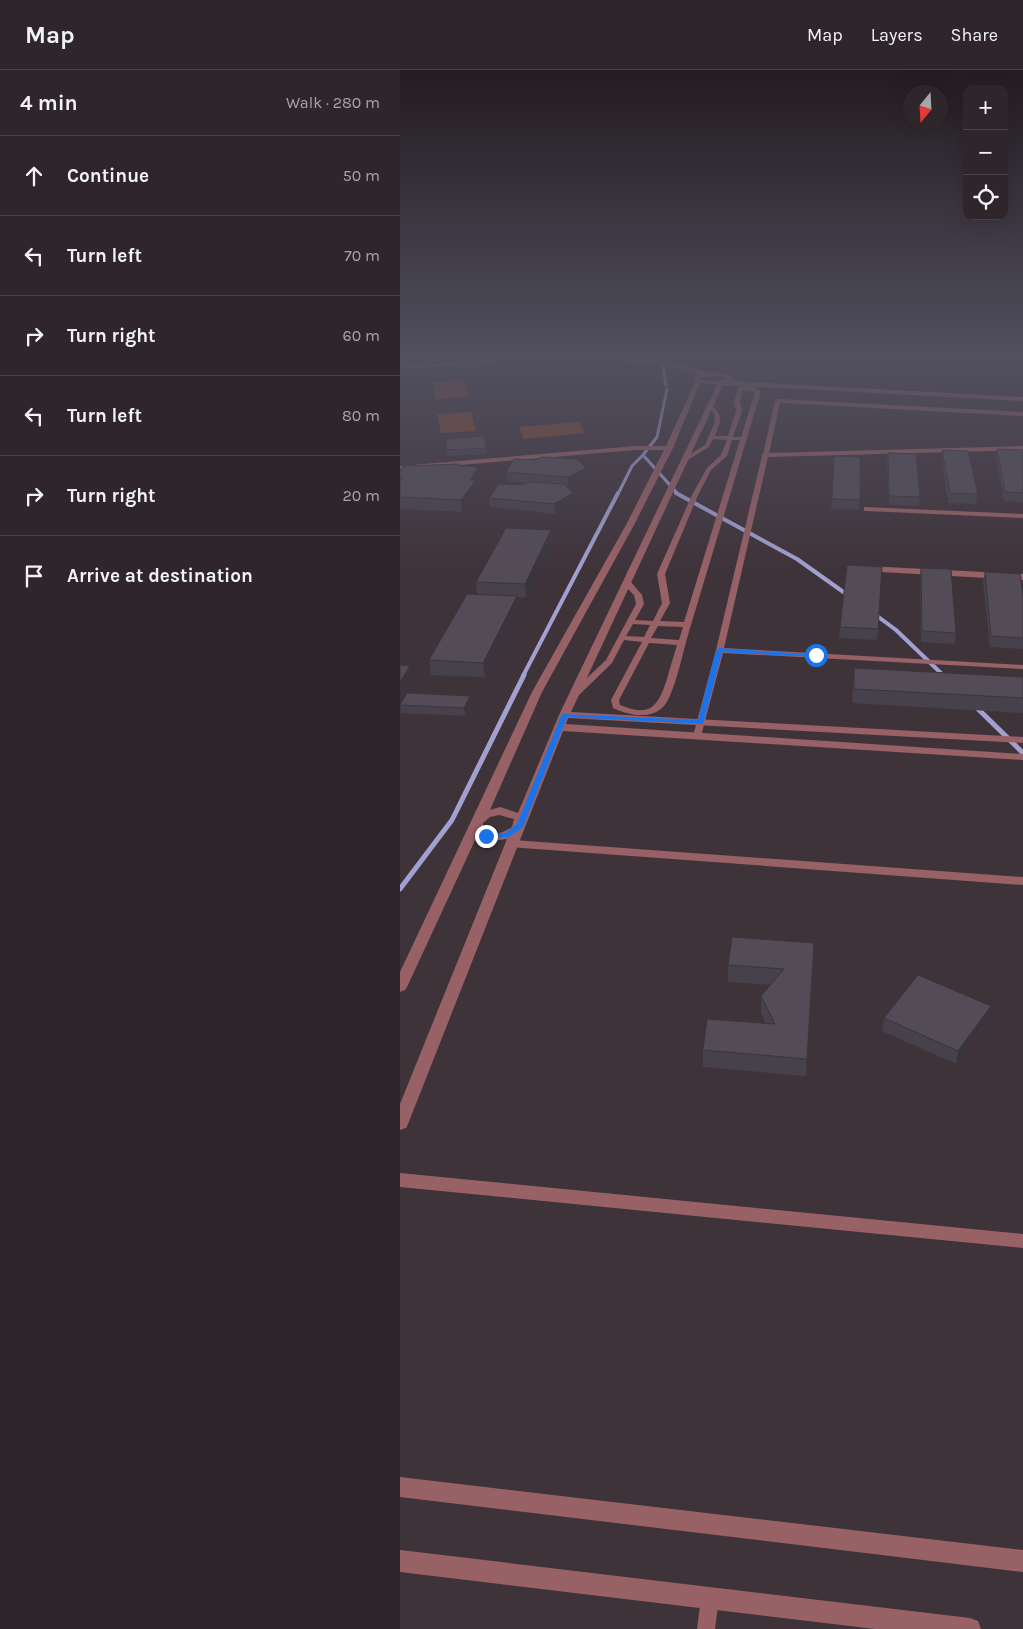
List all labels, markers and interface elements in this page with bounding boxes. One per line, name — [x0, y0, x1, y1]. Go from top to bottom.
text: Map — [25, 21, 75, 49]
text: Map — [807, 24, 843, 46]
text: Layers — [871, 24, 923, 46]
text: Share — [951, 24, 998, 46]
north arrow — [903, 85, 948, 130]
map controls — [963, 85, 1008, 220]
button: + — [963, 85, 1008, 130]
text: 4 min — [20, 91, 78, 115]
text: Walk · 280 m — [286, 93, 380, 112]
button: − — [963, 130, 1008, 175]
icon: ahead — [20, 162, 48, 190]
text: Continue — [67, 165, 149, 187]
text: 50 m — [343, 166, 380, 185]
button: locate — [963, 175, 1008, 220]
icon: left — [20, 242, 48, 270]
text: Turn left — [67, 245, 142, 267]
text: 70 m — [344, 246, 380, 265]
icon: right — [20, 322, 48, 350]
text: Turn right — [67, 325, 156, 347]
text: 60 m — [343, 326, 380, 345]
icon: left — [20, 402, 48, 430]
text: Turn left — [67, 405, 142, 427]
text: 80 m — [342, 406, 380, 425]
icon: right — [20, 482, 48, 510]
text: Turn right — [67, 485, 156, 507]
text: 20 m — [342, 486, 380, 505]
icon: arrive — [20, 562, 48, 590]
text: Arrive at destination — [67, 565, 253, 587]
route start — [805, 644, 828, 667]
route end — [475, 825, 498, 848]

